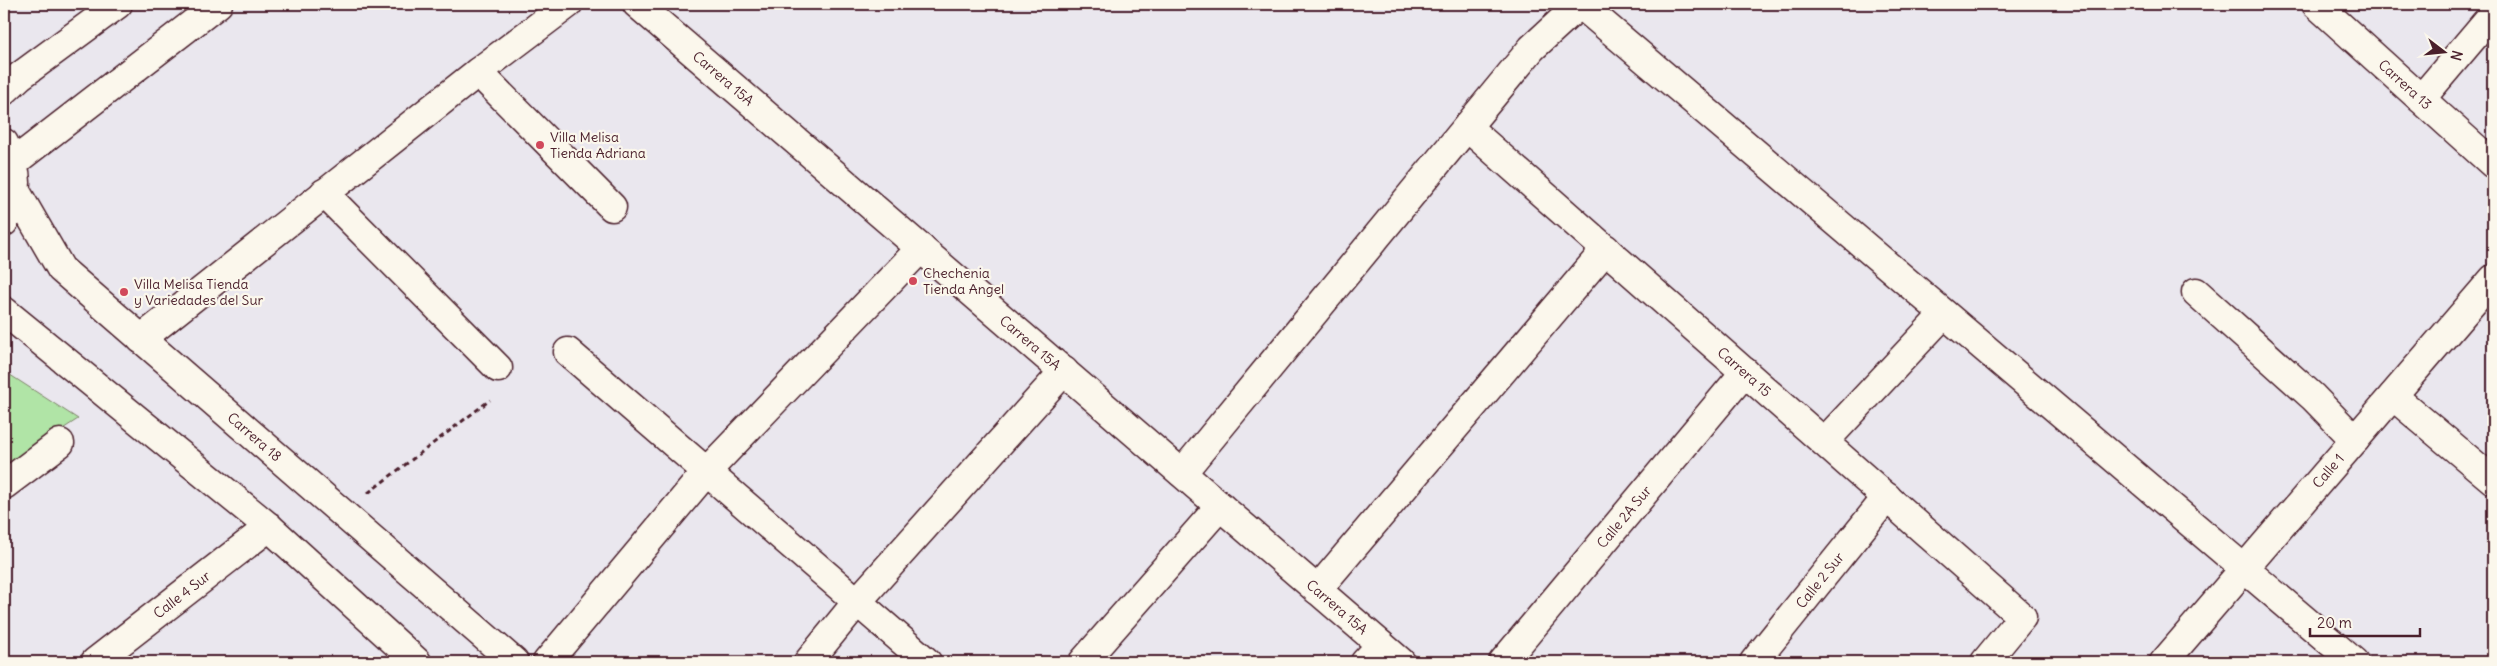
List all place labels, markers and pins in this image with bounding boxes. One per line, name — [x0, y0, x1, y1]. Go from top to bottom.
place label: Villa Melisa Tienda Adriana — [550, 128, 646, 162]
marker: Villa Melisa Tienda Adriana — [534, 139, 546, 151]
place label: Chechenia Tienda Angel — [923, 264, 1004, 298]
place label: Villa Melisa Tienda y Variedades del Sur — [134, 275, 264, 309]
marker: Chechenia Tienda Angel — [907, 275, 919, 287]
marker: Villa Melisa Tienda y Variedades del Sur — [118, 286, 130, 298]

